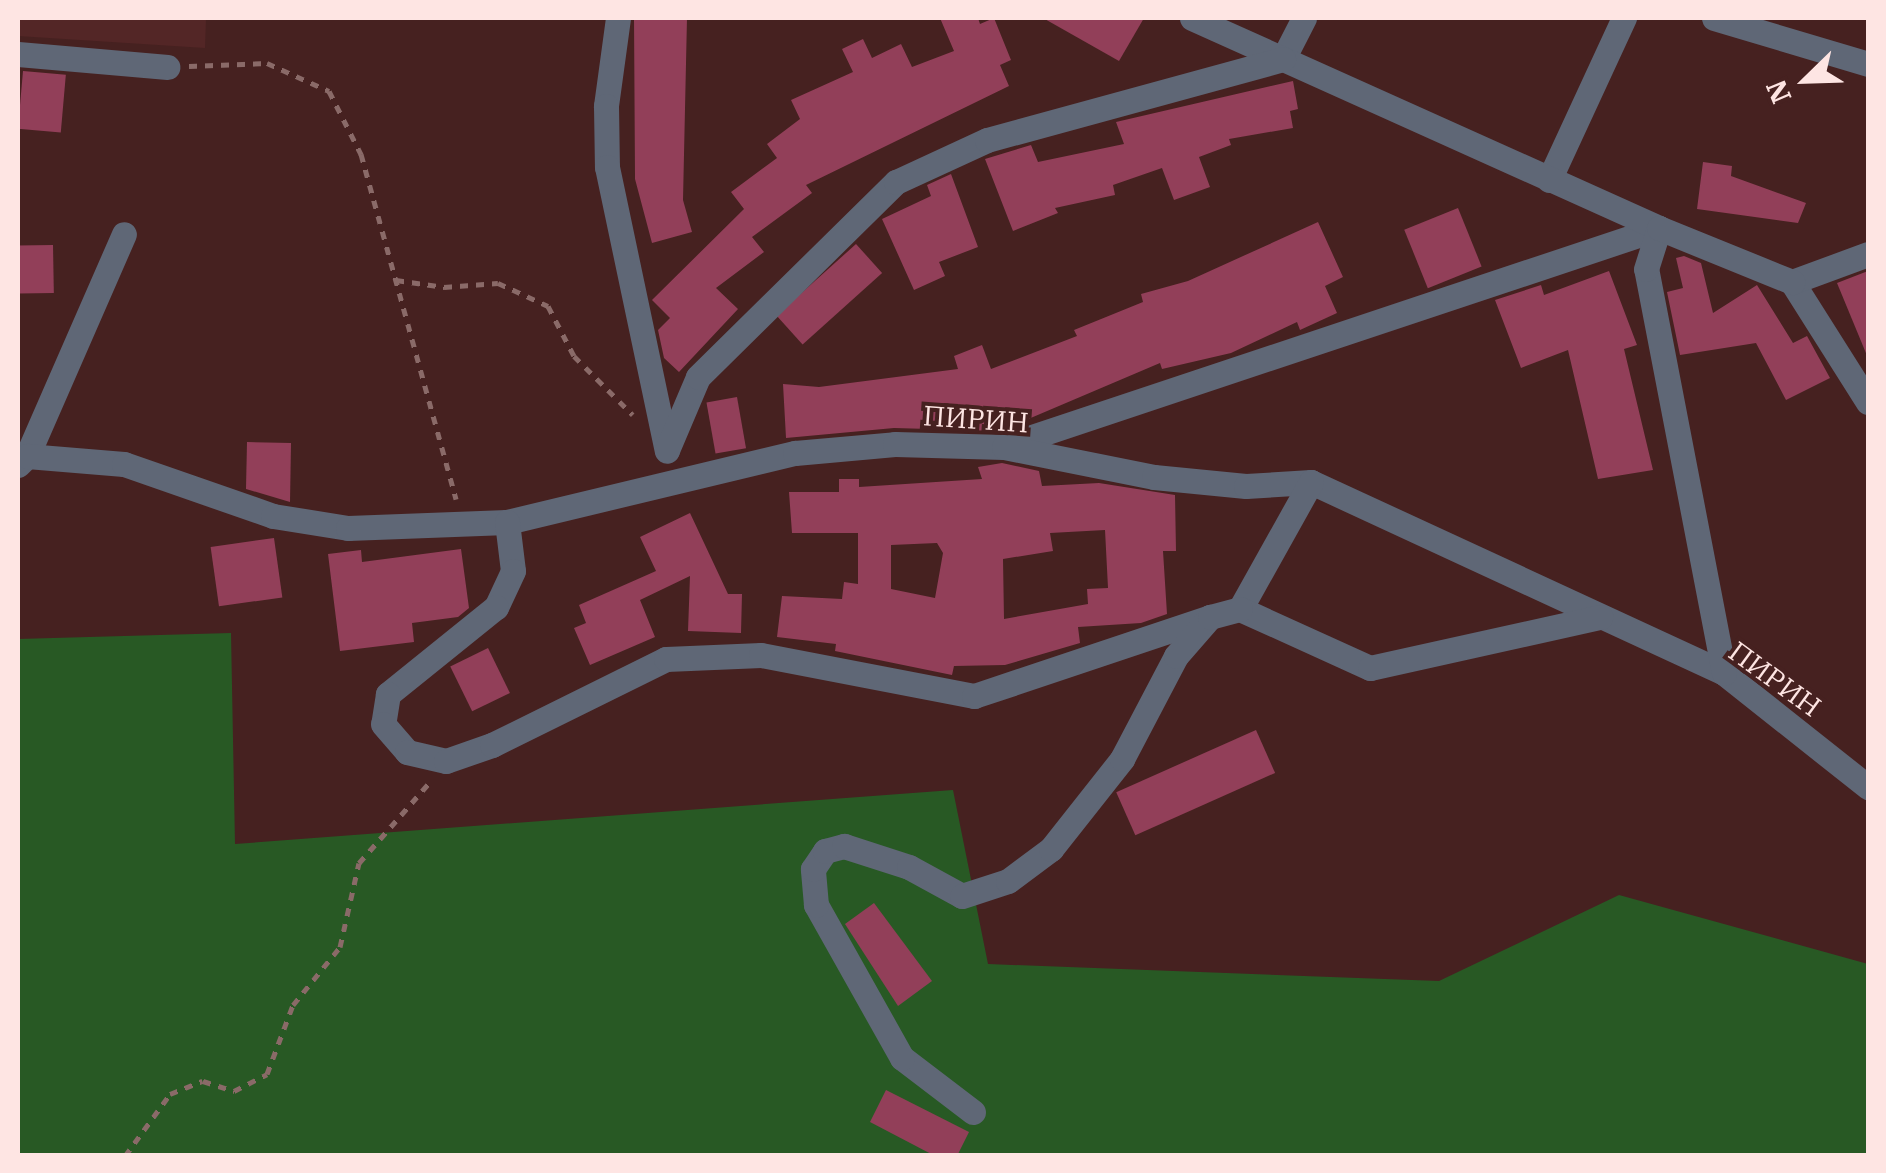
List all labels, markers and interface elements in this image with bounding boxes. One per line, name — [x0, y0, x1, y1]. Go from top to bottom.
north arrow — [1756, 30, 1856, 130]
text: N — [1757, 74, 1799, 109]
street label: ПИРИН — [922, 399, 1030, 439]
street label: ПИРИН — [1722, 634, 1828, 724]

